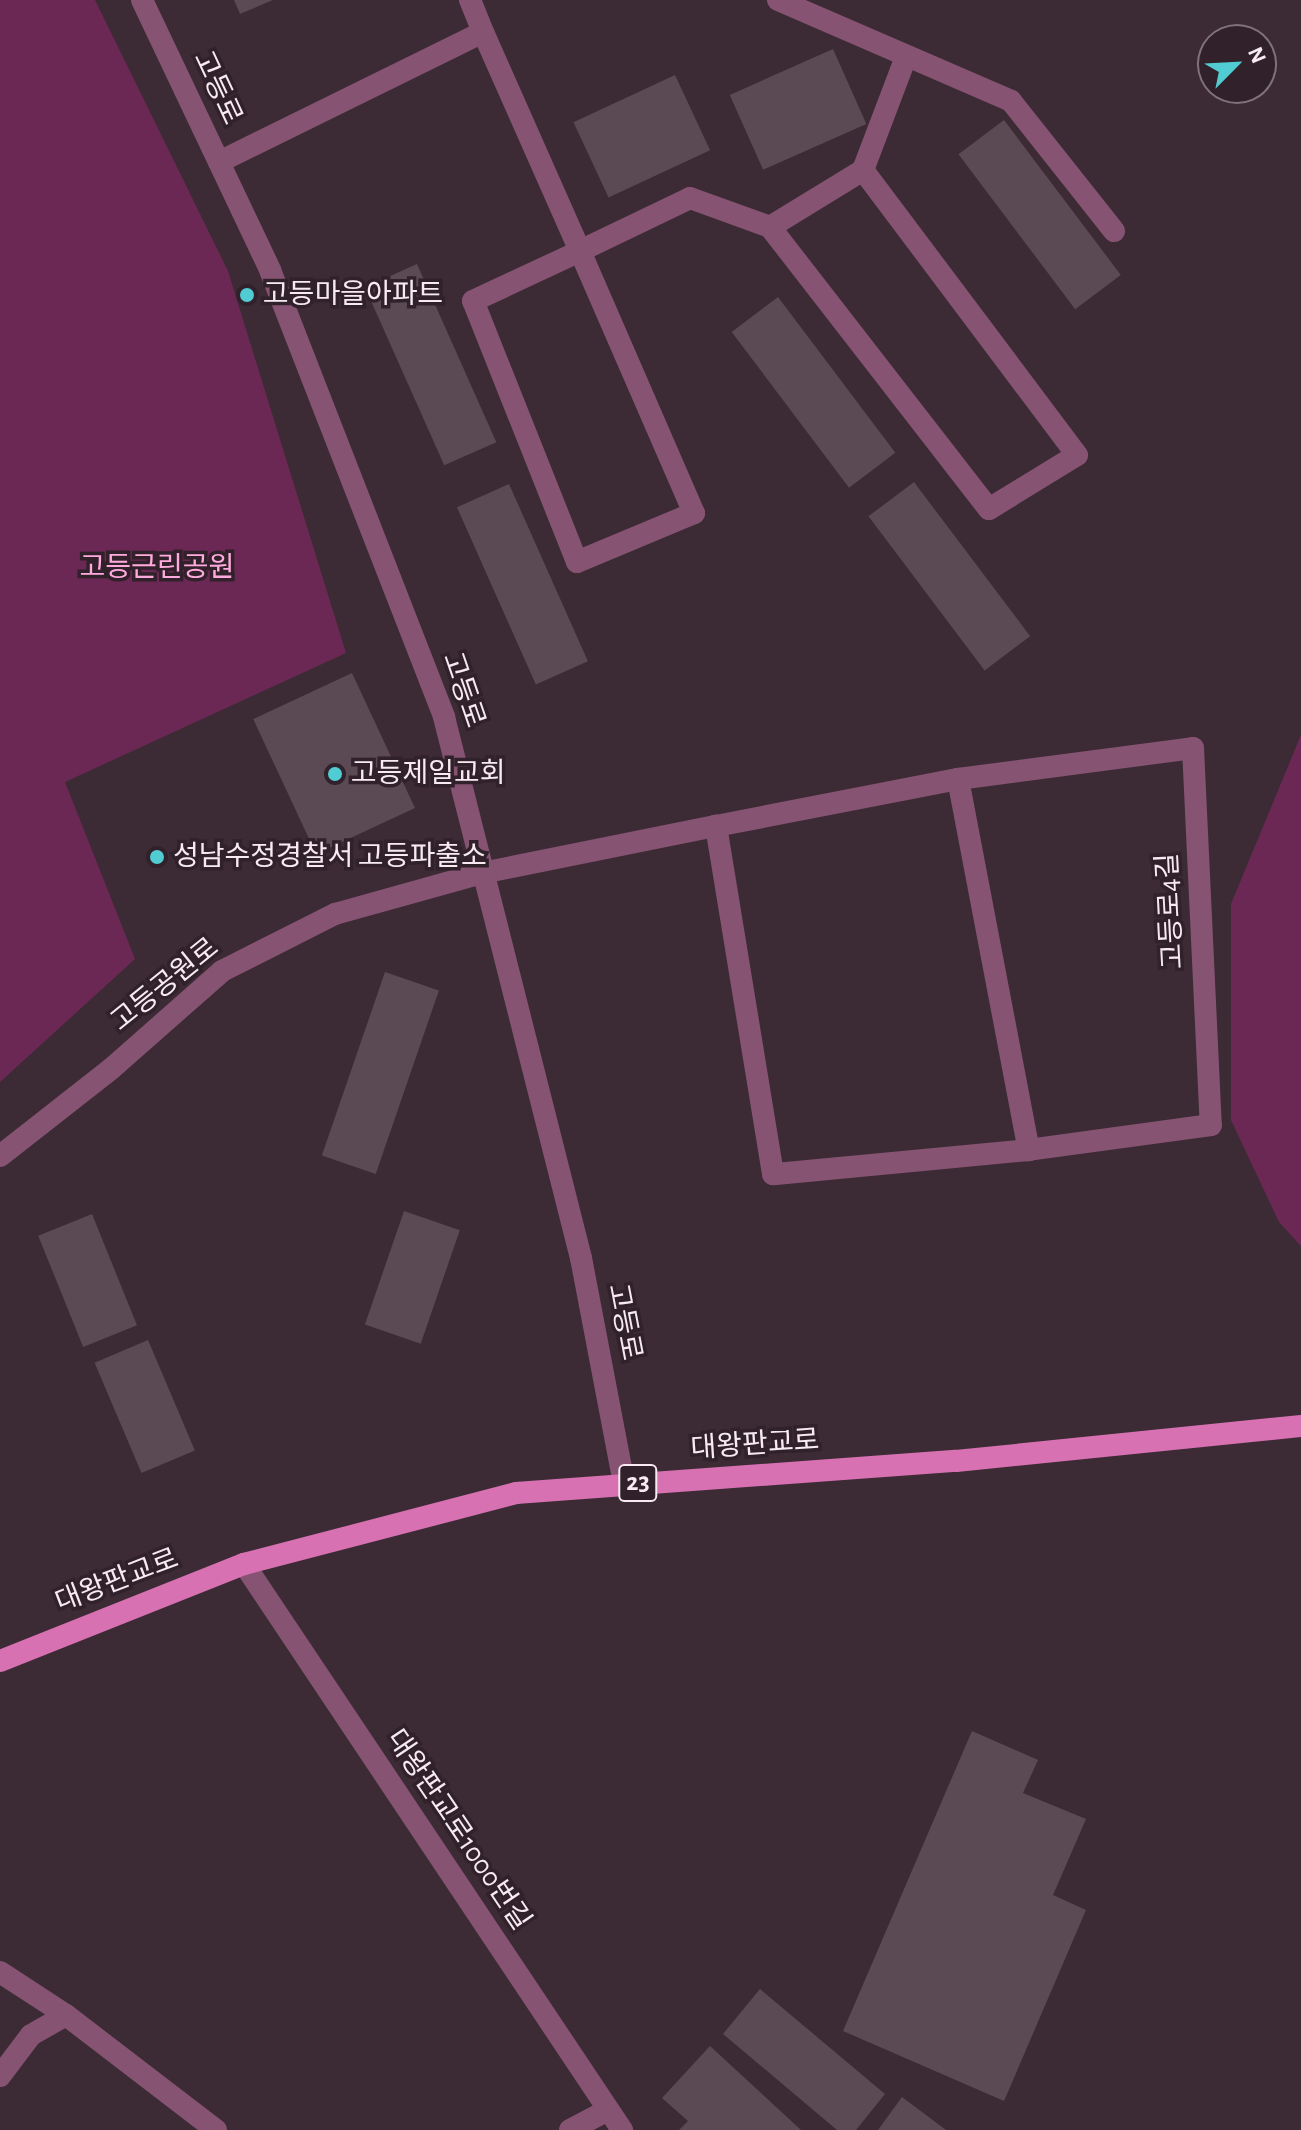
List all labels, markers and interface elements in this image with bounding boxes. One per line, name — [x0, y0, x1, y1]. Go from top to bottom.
north arrow — [1197, 24, 1277, 104]
text: N — [1244, 44, 1270, 67]
street label: 고등로 — [185, 46, 249, 130]
place label: 고등마을아파트 — [263, 278, 443, 312]
marker: 고등마을아파트 — [238, 286, 256, 304]
park label: 고등근린공원 — [80, 551, 234, 585]
street label: 고등로 — [435, 648, 491, 732]
place label: 고등제일교회 — [351, 757, 506, 791]
marker: 고등제일교회 — [326, 765, 344, 783]
place label: 성남수정경찰서 고등파출소 — [173, 840, 487, 874]
marker: 성남수정경찰서 고등파출소 — [148, 848, 166, 866]
street label: 고등로4길 — [1151, 852, 1191, 970]
street label: 고등공원로 — [104, 931, 226, 1039]
street label: 고등로 — [600, 1281, 648, 1363]
street label: 대왕판교로 — [690, 1424, 820, 1466]
road number: 23 — [618, 1461, 658, 1505]
street label: 대왕판교로 — [51, 1542, 183, 1620]
street label: 대왕판교로1000번길 — [379, 1723, 537, 1937]

